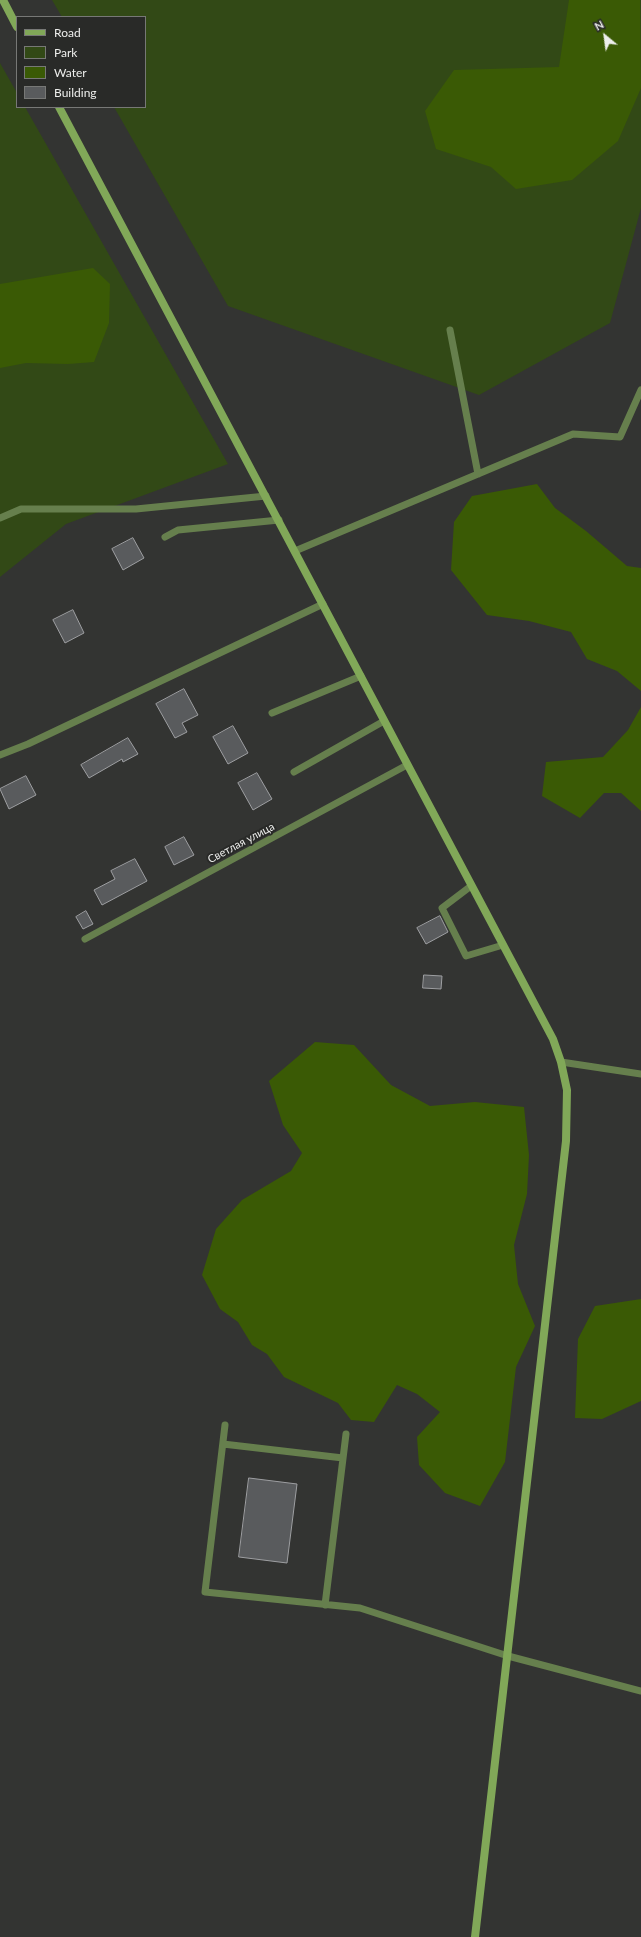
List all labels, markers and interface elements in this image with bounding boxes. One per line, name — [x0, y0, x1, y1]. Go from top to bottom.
legend — [16, 16, 146, 108]
north arrow — [585, 16, 625, 56]
text: N — [592, 17, 606, 33]
text: Road — [54, 25, 81, 40]
text: Park — [54, 45, 77, 60]
text: Water — [54, 65, 87, 80]
text: Building — [54, 85, 97, 100]
street label: Светлая улица — [205, 820, 277, 866]

